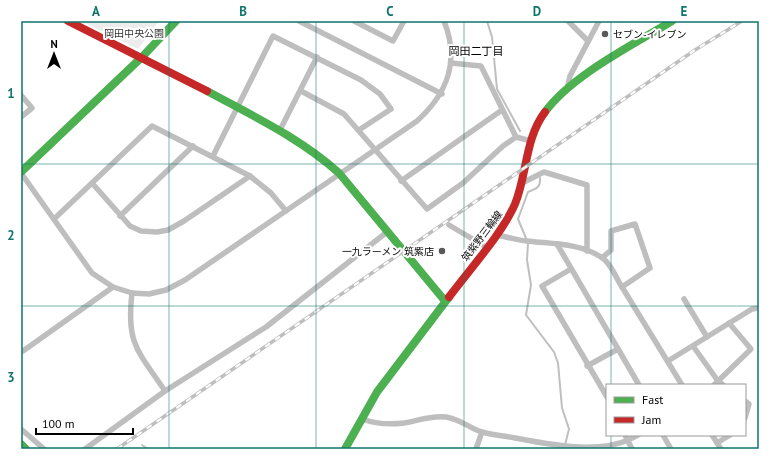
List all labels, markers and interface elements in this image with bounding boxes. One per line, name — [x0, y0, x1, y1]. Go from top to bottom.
text: A — [92, 3, 100, 20]
text: B — [239, 3, 247, 20]
text: C — [386, 3, 394, 20]
text: D — [533, 3, 541, 20]
text: E — [681, 3, 688, 20]
park label: 岡田中央公園 — [104, 27, 164, 40]
place label: セブン-イレブン — [613, 28, 687, 41]
marker: セブン-イレブン — [600, 29, 610, 39]
north arrow — [34, 34, 74, 74]
text: N — [50, 37, 58, 51]
district label: 岡田二丁目 — [449, 44, 504, 58]
text: 1 — [7, 85, 15, 102]
street label: 筑紫野三輪線 — [459, 208, 505, 264]
text: 2 — [7, 227, 15, 244]
place label: 一九ラーメン 筑紫店 — [342, 245, 434, 258]
marker: 一九ラーメン 筑紫店 — [437, 246, 447, 256]
text: 3 — [7, 369, 15, 386]
legend — [606, 384, 746, 436]
text: Fast — [642, 392, 663, 407]
scale bar — [36, 410, 133, 436]
text: Jam — [641, 412, 661, 427]
text: 100 m — [42, 416, 75, 431]

